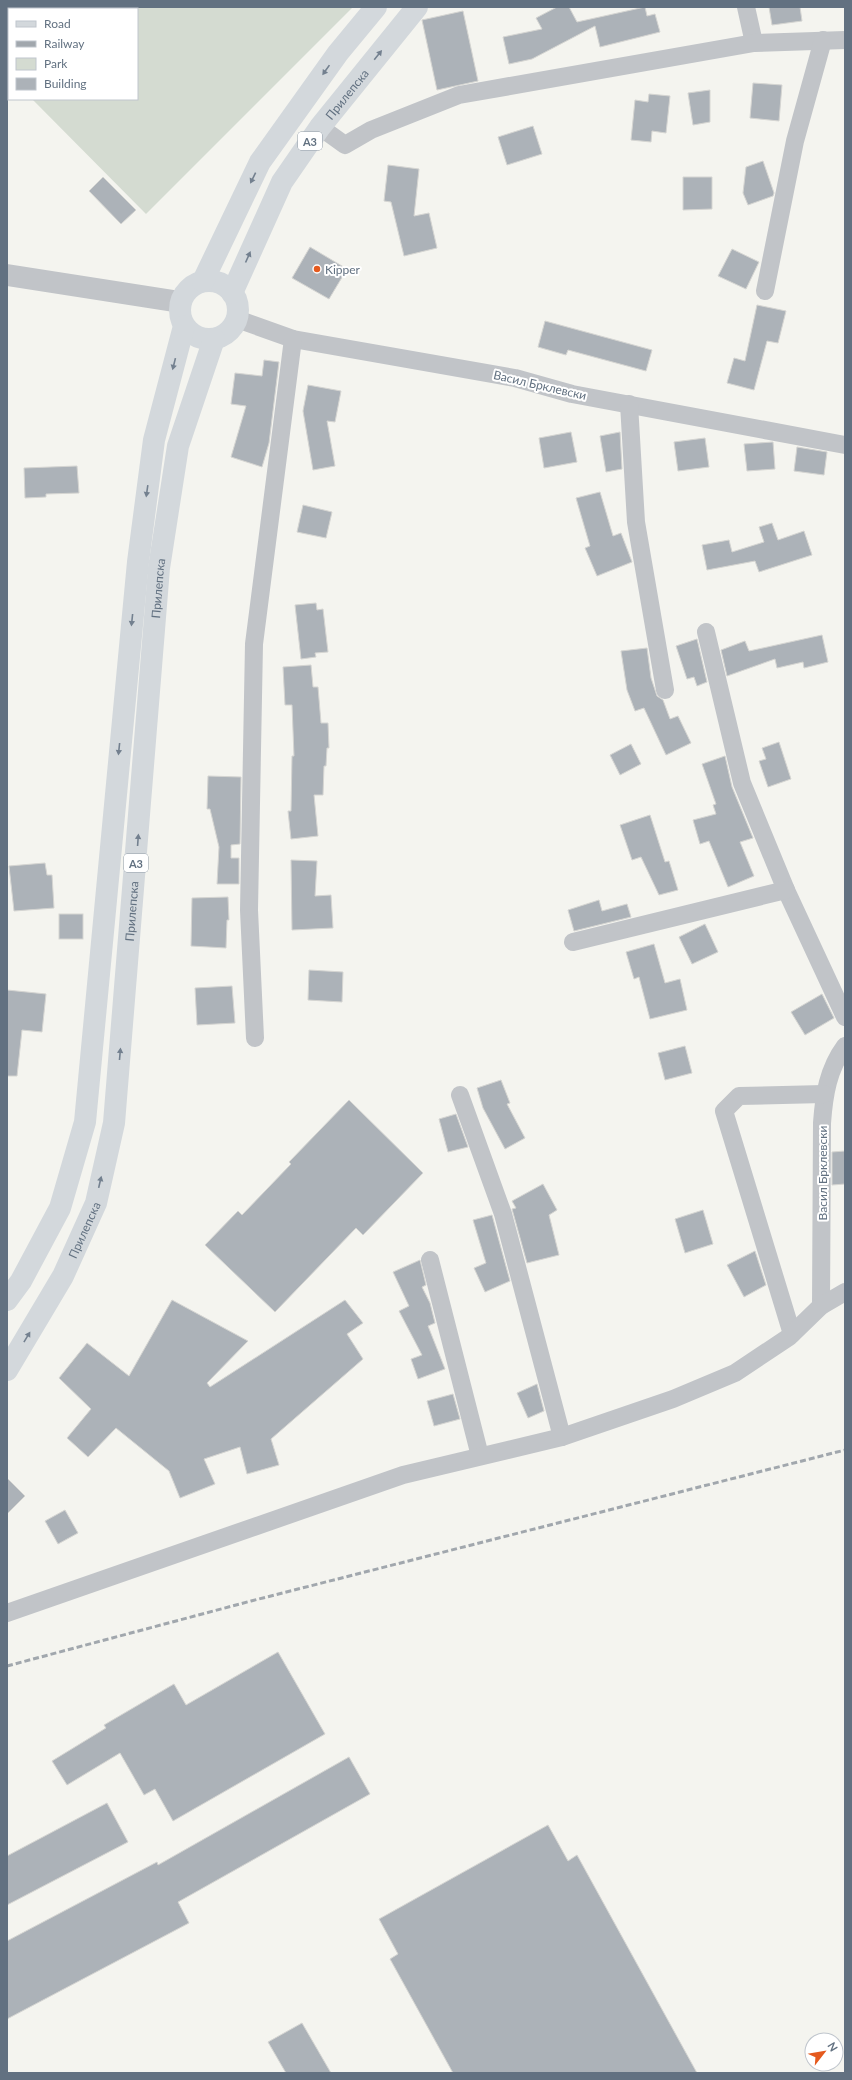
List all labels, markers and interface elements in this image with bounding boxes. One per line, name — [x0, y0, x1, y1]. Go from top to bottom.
legend — [8, 8, 138, 100]
text: Road — [44, 16, 71, 31]
text: Railway — [44, 36, 85, 51]
one-way arrow — [373, 49, 382, 60]
text: Park — [44, 56, 68, 71]
one-way arrow — [322, 65, 330, 76]
street label: Прилепска — [322, 66, 372, 122]
text: Building — [44, 76, 87, 91]
road number: A3 — [298, 132, 322, 150]
one-way arrow — [250, 172, 256, 183]
one-way arrow — [245, 252, 251, 263]
place label: Kipper — [325, 262, 361, 277]
marker: Kipper — [312, 264, 322, 274]
one-way arrow — [171, 358, 177, 370]
street label: Васил Брклевски — [492, 367, 588, 403]
one-way arrow — [144, 485, 150, 497]
street label: Прилепска — [147, 557, 168, 619]
one-way arrow — [129, 614, 135, 626]
one-way arrow — [116, 743, 123, 755]
one-way arrow — [134, 834, 141, 847]
road number: A3 — [124, 854, 148, 872]
street label: Прилепска — [121, 880, 141, 942]
one-way arrow — [117, 1048, 123, 1060]
street label: Васил Брклевски — [815, 1126, 830, 1220]
one-way arrow — [98, 1176, 104, 1188]
street label: Прилепска — [65, 1199, 103, 1261]
one-way arrow — [23, 1332, 31, 1342]
north arrow — [804, 2032, 844, 2072]
text: N — [825, 2040, 841, 2054]

